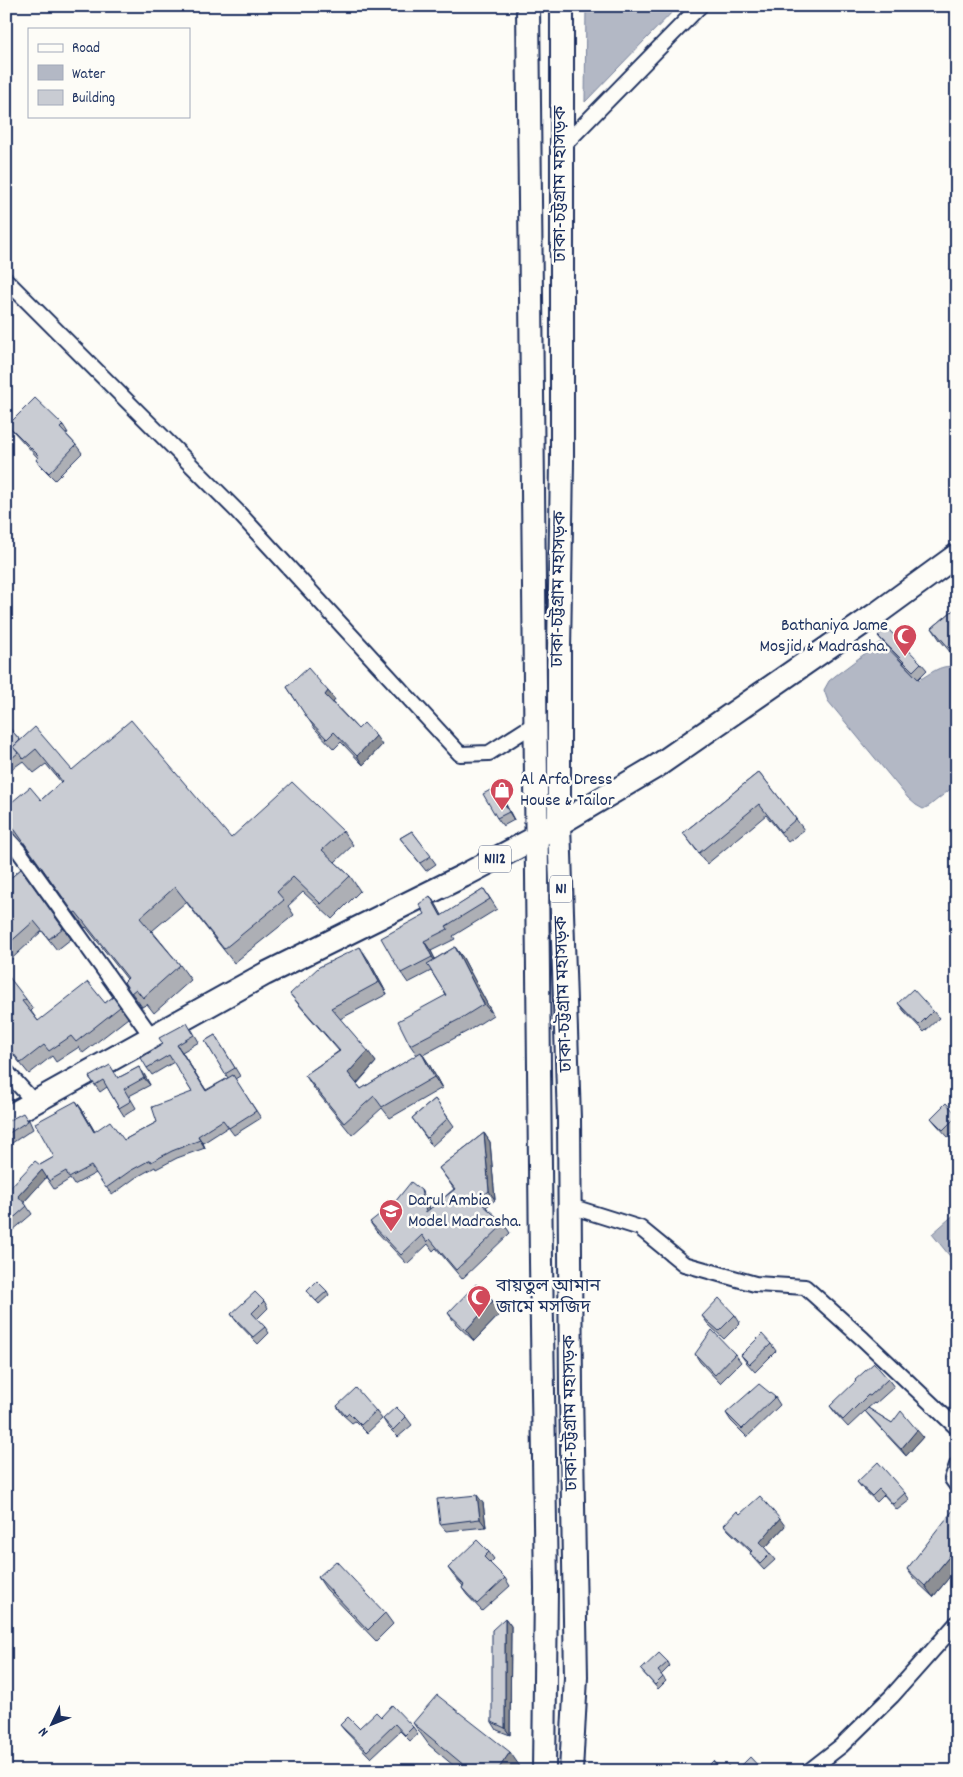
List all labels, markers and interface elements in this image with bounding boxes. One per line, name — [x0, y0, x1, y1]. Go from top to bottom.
legend — [28, 28, 190, 118]
text: Road — [72, 38, 100, 60]
text: Water — [72, 64, 106, 86]
text: Building — [72, 88, 115, 110]
street label: ঢাকা-চট্টগ্রাম মহাসড়ক — [549, 105, 574, 263]
street label: ঢাকা-চট্টগ্রাম মহাসড়ক — [546, 510, 574, 668]
place label: Bathaniya Jame Mosjid & Madrasha. — [759, 614, 888, 660]
mosque icon: Bathaniya Jame Mosjid & Madrasha. — [892, 623, 918, 657]
place label: Al Arfa Dress House & Tailor — [520, 768, 615, 814]
shop icon: Al Arfa Dress House & Tailor — [489, 777, 515, 811]
road number: N112 — [479, 846, 511, 872]
road number: N1 — [550, 876, 572, 902]
street label: ঢাকা-চট্টগ্রাম মহাসড়ক — [550, 915, 580, 1074]
place label: Darul Ambia Model Madrasha. — [408, 1189, 521, 1235]
school or university icon: Darul Ambia Model Madrasha. — [378, 1198, 404, 1232]
place label: বায়তুল আমান জামে মসজিদ — [495, 1275, 601, 1321]
mosque icon: বায়তুল আমান জামে মসজিদ — [466, 1284, 492, 1318]
street label: ঢাকা-চট্টগ্রাম মহাসড়ক — [558, 1334, 586, 1492]
north arrow — [28, 1700, 78, 1750]
text: N — [34, 1722, 54, 1741]

